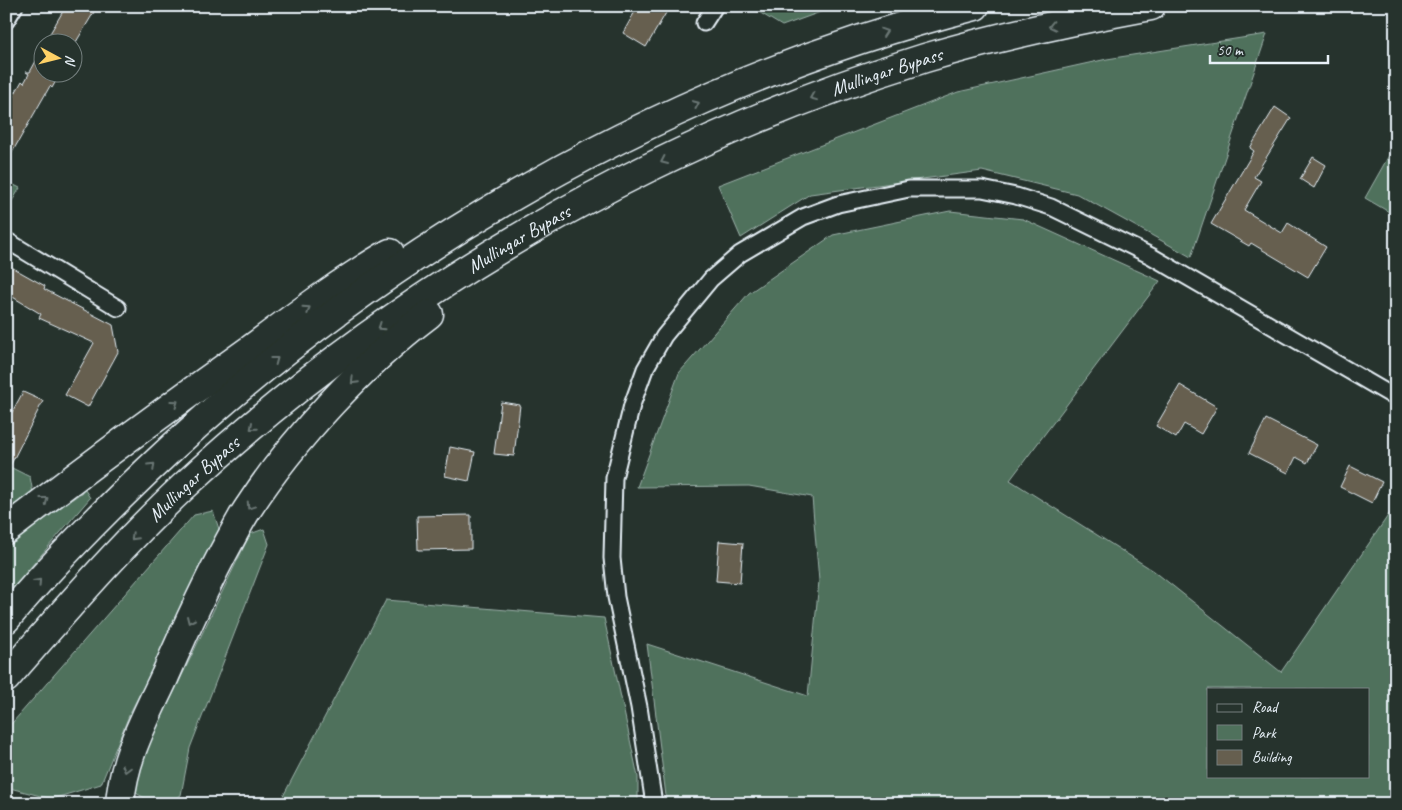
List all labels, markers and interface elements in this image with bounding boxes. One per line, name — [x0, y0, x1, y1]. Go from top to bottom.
one-way arrow — [1047, 20, 1056, 31]
one-way arrow — [879, 28, 887, 38]
north arrow — [32, 32, 82, 82]
scale bar — [1210, 32, 1327, 64]
street label: Mullingar Bypass — [827, 41, 947, 102]
text: 50 m — [1217, 41, 1244, 60]
text: N — [61, 54, 79, 67]
one-way arrow — [809, 90, 818, 101]
one-way arrow — [691, 99, 700, 110]
one-way arrow — [660, 155, 669, 165]
street label: Mullingar Bypass — [462, 198, 577, 279]
one-way arrow — [302, 305, 311, 315]
one-way arrow — [377, 321, 387, 330]
one-way arrow — [269, 356, 278, 365]
one-way arrow — [351, 375, 360, 384]
one-way arrow — [169, 400, 179, 409]
one-way arrow — [249, 421, 258, 430]
street label: Mullingar Bypass — [143, 429, 246, 527]
one-way arrow — [146, 463, 155, 472]
one-way arrow — [39, 498, 48, 506]
one-way arrow — [247, 500, 256, 509]
one-way arrow — [131, 532, 140, 541]
one-way arrow — [32, 579, 41, 588]
one-way arrow — [185, 615, 196, 624]
legend — [1207, 688, 1370, 778]
text: Road — [1252, 698, 1279, 717]
text: Park — [1252, 724, 1277, 743]
text: Building — [1252, 748, 1292, 767]
one-way arrow — [121, 765, 132, 774]

